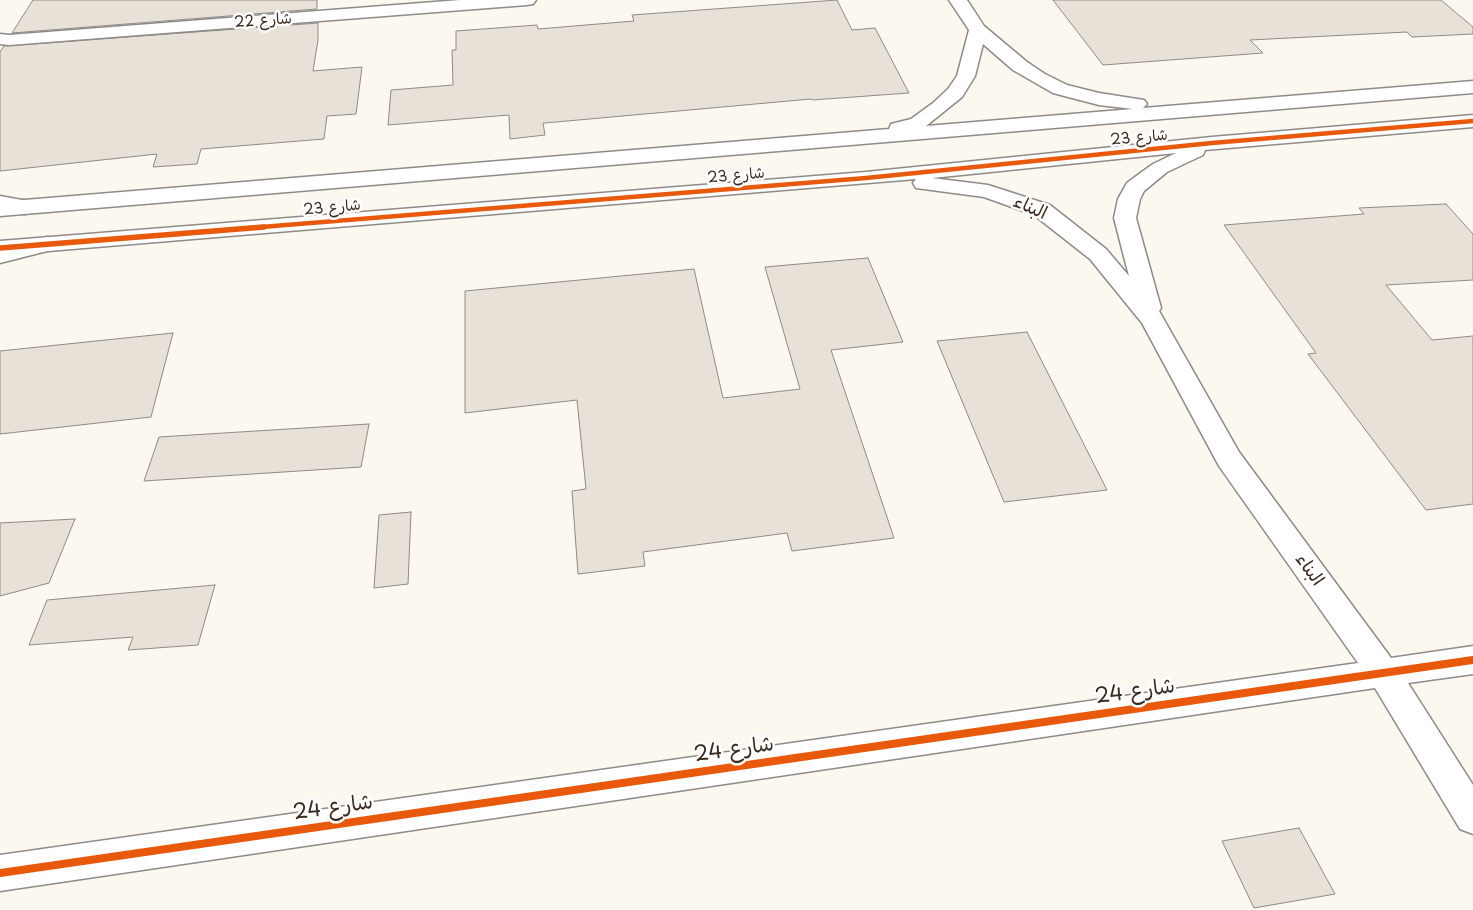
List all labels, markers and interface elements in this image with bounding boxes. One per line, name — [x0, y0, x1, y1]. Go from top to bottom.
street label: شارع 22 — [234, 10, 292, 32]
street label: شارع 23 — [1110, 127, 1168, 149]
street label: شارع 23 — [707, 165, 765, 187]
street label: البناء — [1010, 191, 1050, 225]
street label: شارع 23 — [303, 197, 361, 219]
street label: البناء — [1290, 550, 1328, 590]
street label: شارع 24 — [1093, 674, 1177, 710]
street label: شارع 24 — [692, 732, 776, 768]
street label: شارع 24 — [291, 790, 375, 826]

